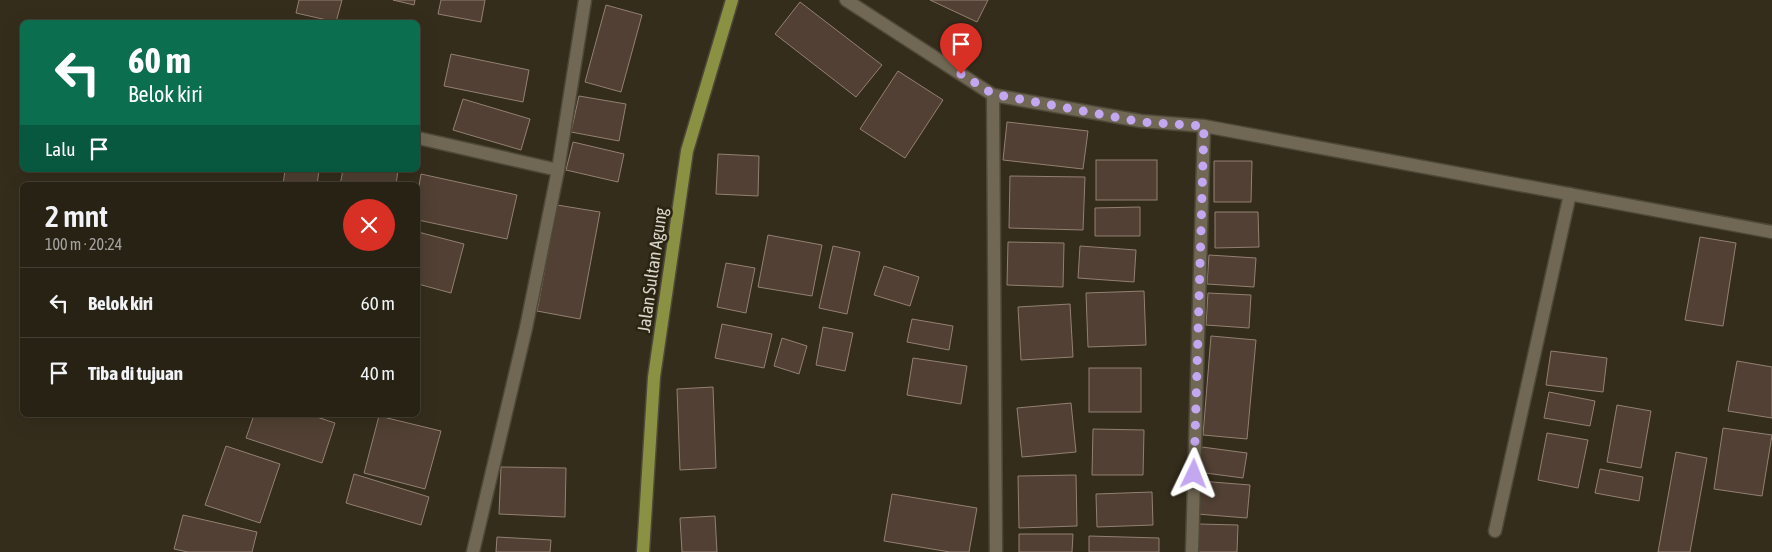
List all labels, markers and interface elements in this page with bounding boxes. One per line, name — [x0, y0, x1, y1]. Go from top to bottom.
pin — [940, 23, 982, 74]
icon: arrive — [947, 30, 975, 58]
icon: left — [45, 40, 110, 105]
text: 60 m — [128, 40, 191, 80]
text: Belok kiri — [128, 81, 203, 107]
icon: arrive — [85, 135, 113, 163]
text: Lalu — [45, 138, 75, 160]
text: 2 mnt — [45, 199, 108, 233]
button: close — [343, 199, 395, 251]
street label: Jalan Sultan Agung — [633, 206, 671, 334]
text: 100 m · 20:24 — [45, 235, 122, 253]
icon: left — [45, 289, 73, 317]
text: Belok kiri — [88, 292, 153, 314]
text: 60 m — [361, 292, 395, 314]
icon: arrive — [45, 359, 73, 387]
text: Tiba di tujuan — [88, 362, 183, 384]
text: 40 m — [361, 362, 395, 384]
position arrow — [1167, 447, 1219, 499]

